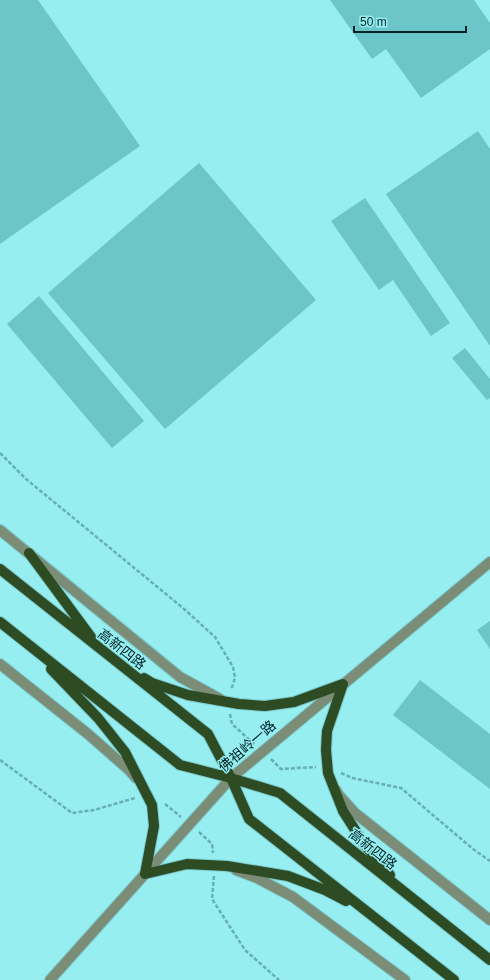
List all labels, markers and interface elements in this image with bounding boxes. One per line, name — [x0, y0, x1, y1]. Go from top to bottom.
scale bar — [354, 8, 466, 34]
text: 50 m — [360, 15, 387, 29]
street label: 高新四路 — [95, 625, 149, 673]
street label: 佛祖岭一路 — [215, 717, 279, 775]
street label: 高新四路 — [346, 825, 400, 873]

